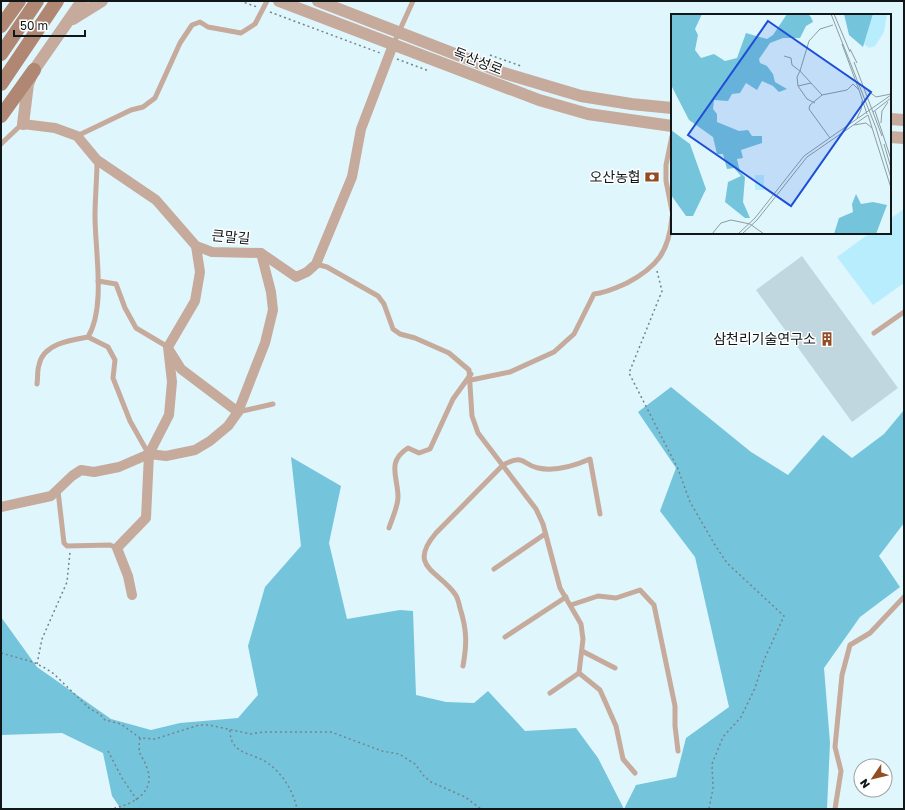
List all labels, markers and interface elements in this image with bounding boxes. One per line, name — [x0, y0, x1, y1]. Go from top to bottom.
scale bar — [14, 12, 85, 38]
inset map — [671, 14, 891, 234]
text: 50 m — [20, 18, 48, 33]
street label: 독산성로 — [451, 43, 505, 78]
place label: 오산농협 — [589, 168, 641, 185]
bank icon: 오산농협 — [644, 169, 660, 185]
street label: 큰말길 — [211, 226, 251, 247]
place label: 삼천리기술연구소 — [713, 330, 816, 347]
building icon: 삼천리기술연구소 — [819, 331, 835, 347]
north arrow — [853, 758, 893, 798]
text: N — [857, 777, 872, 791]

